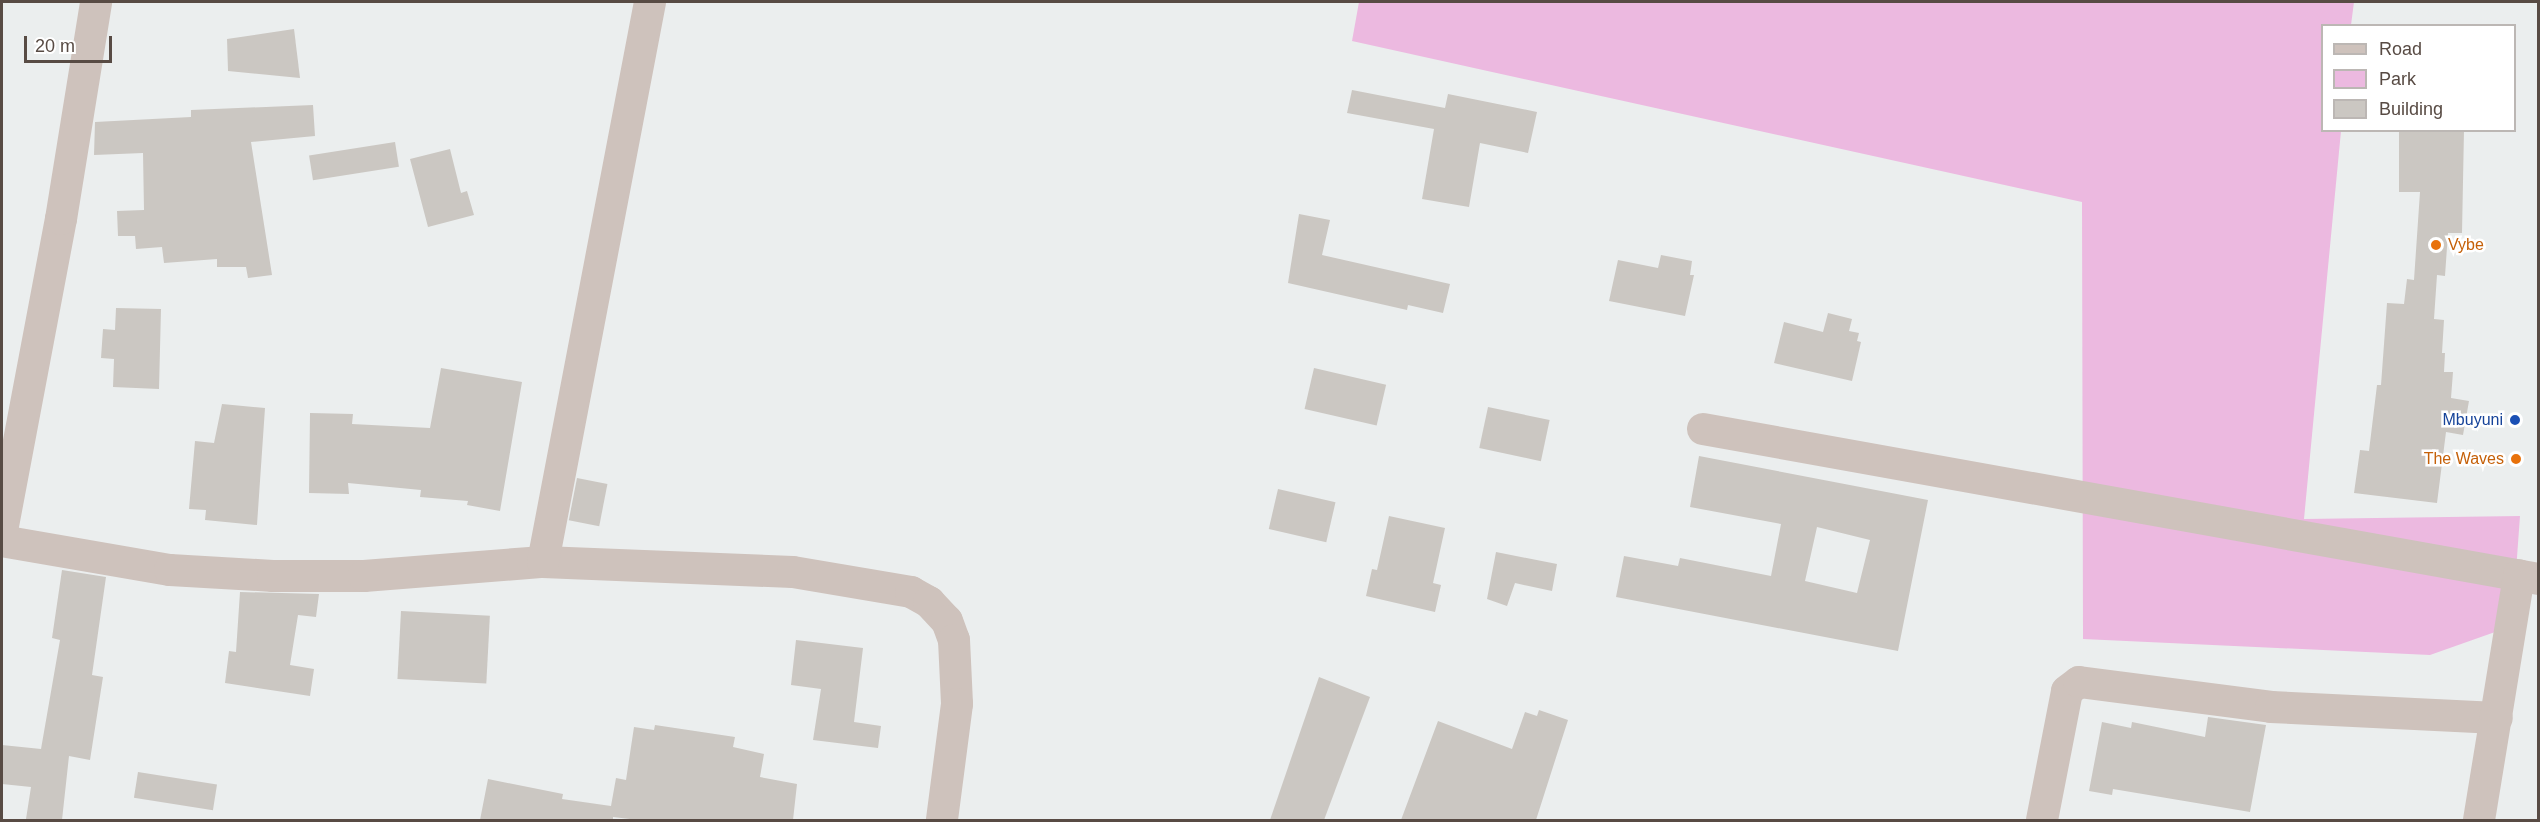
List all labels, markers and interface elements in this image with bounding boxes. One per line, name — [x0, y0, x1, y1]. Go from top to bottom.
scale bar — [27, 24, 116, 62]
legend — [2321, 24, 2516, 132]
text: 20 m — [35, 36, 75, 56]
text: Road — [2379, 39, 2422, 59]
text: Park — [2379, 69, 2416, 89]
text: Building — [2379, 99, 2443, 119]
place label: Vybe — [2448, 235, 2484, 255]
marker: Vybe — [2429, 238, 2443, 252]
place label: Mbuyuni — [2443, 410, 2503, 430]
marker: Mbuyuni — [2508, 413, 2522, 427]
place label: The Waves — [2424, 449, 2504, 469]
marker: The Waves — [2509, 452, 2523, 466]

